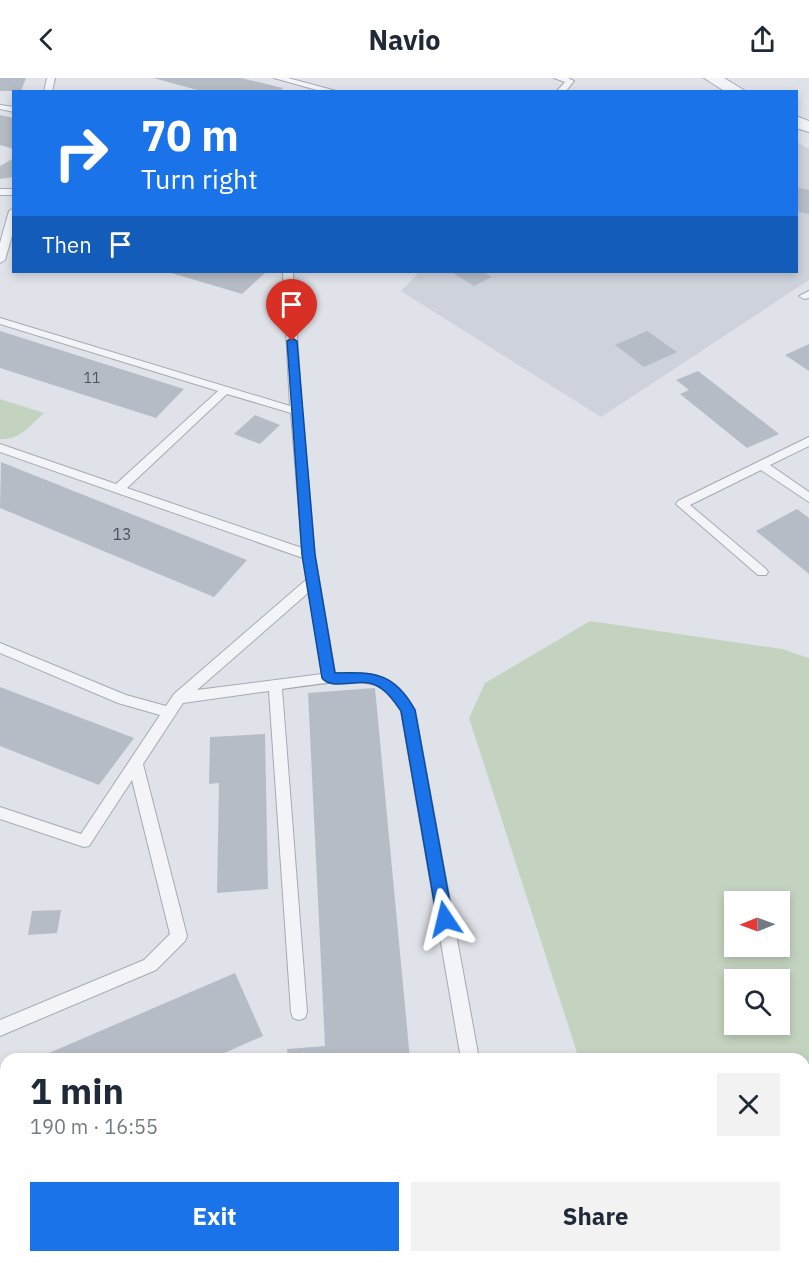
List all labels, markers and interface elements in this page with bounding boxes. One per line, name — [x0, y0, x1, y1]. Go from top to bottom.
text: Navio — [368, 22, 441, 57]
icon: back — [30, 23, 63, 56]
icon: share — [746, 23, 779, 56]
text: 70 m — [141, 108, 239, 163]
icon: right — [42, 114, 120, 192]
text: Turn right — [141, 161, 258, 196]
icon: arrive — [104, 228, 137, 261]
text: Then — [42, 230, 92, 259]
pin — [266, 279, 317, 341]
icon: arrive — [275, 288, 308, 321]
house number: 11 — [84, 369, 100, 387]
house number: 13 — [112, 524, 132, 544]
position arrow — [413, 887, 477, 951]
north arrow — [724, 891, 790, 957]
map controls — [724, 891, 790, 1035]
button: search — [724, 969, 790, 1035]
text: 1 min — [30, 1067, 124, 1114]
button: close — [717, 1073, 780, 1136]
text: 190 m · 16:55 — [30, 1113, 158, 1140]
button: Exit — [30, 1182, 399, 1251]
button: Share — [411, 1182, 780, 1251]

